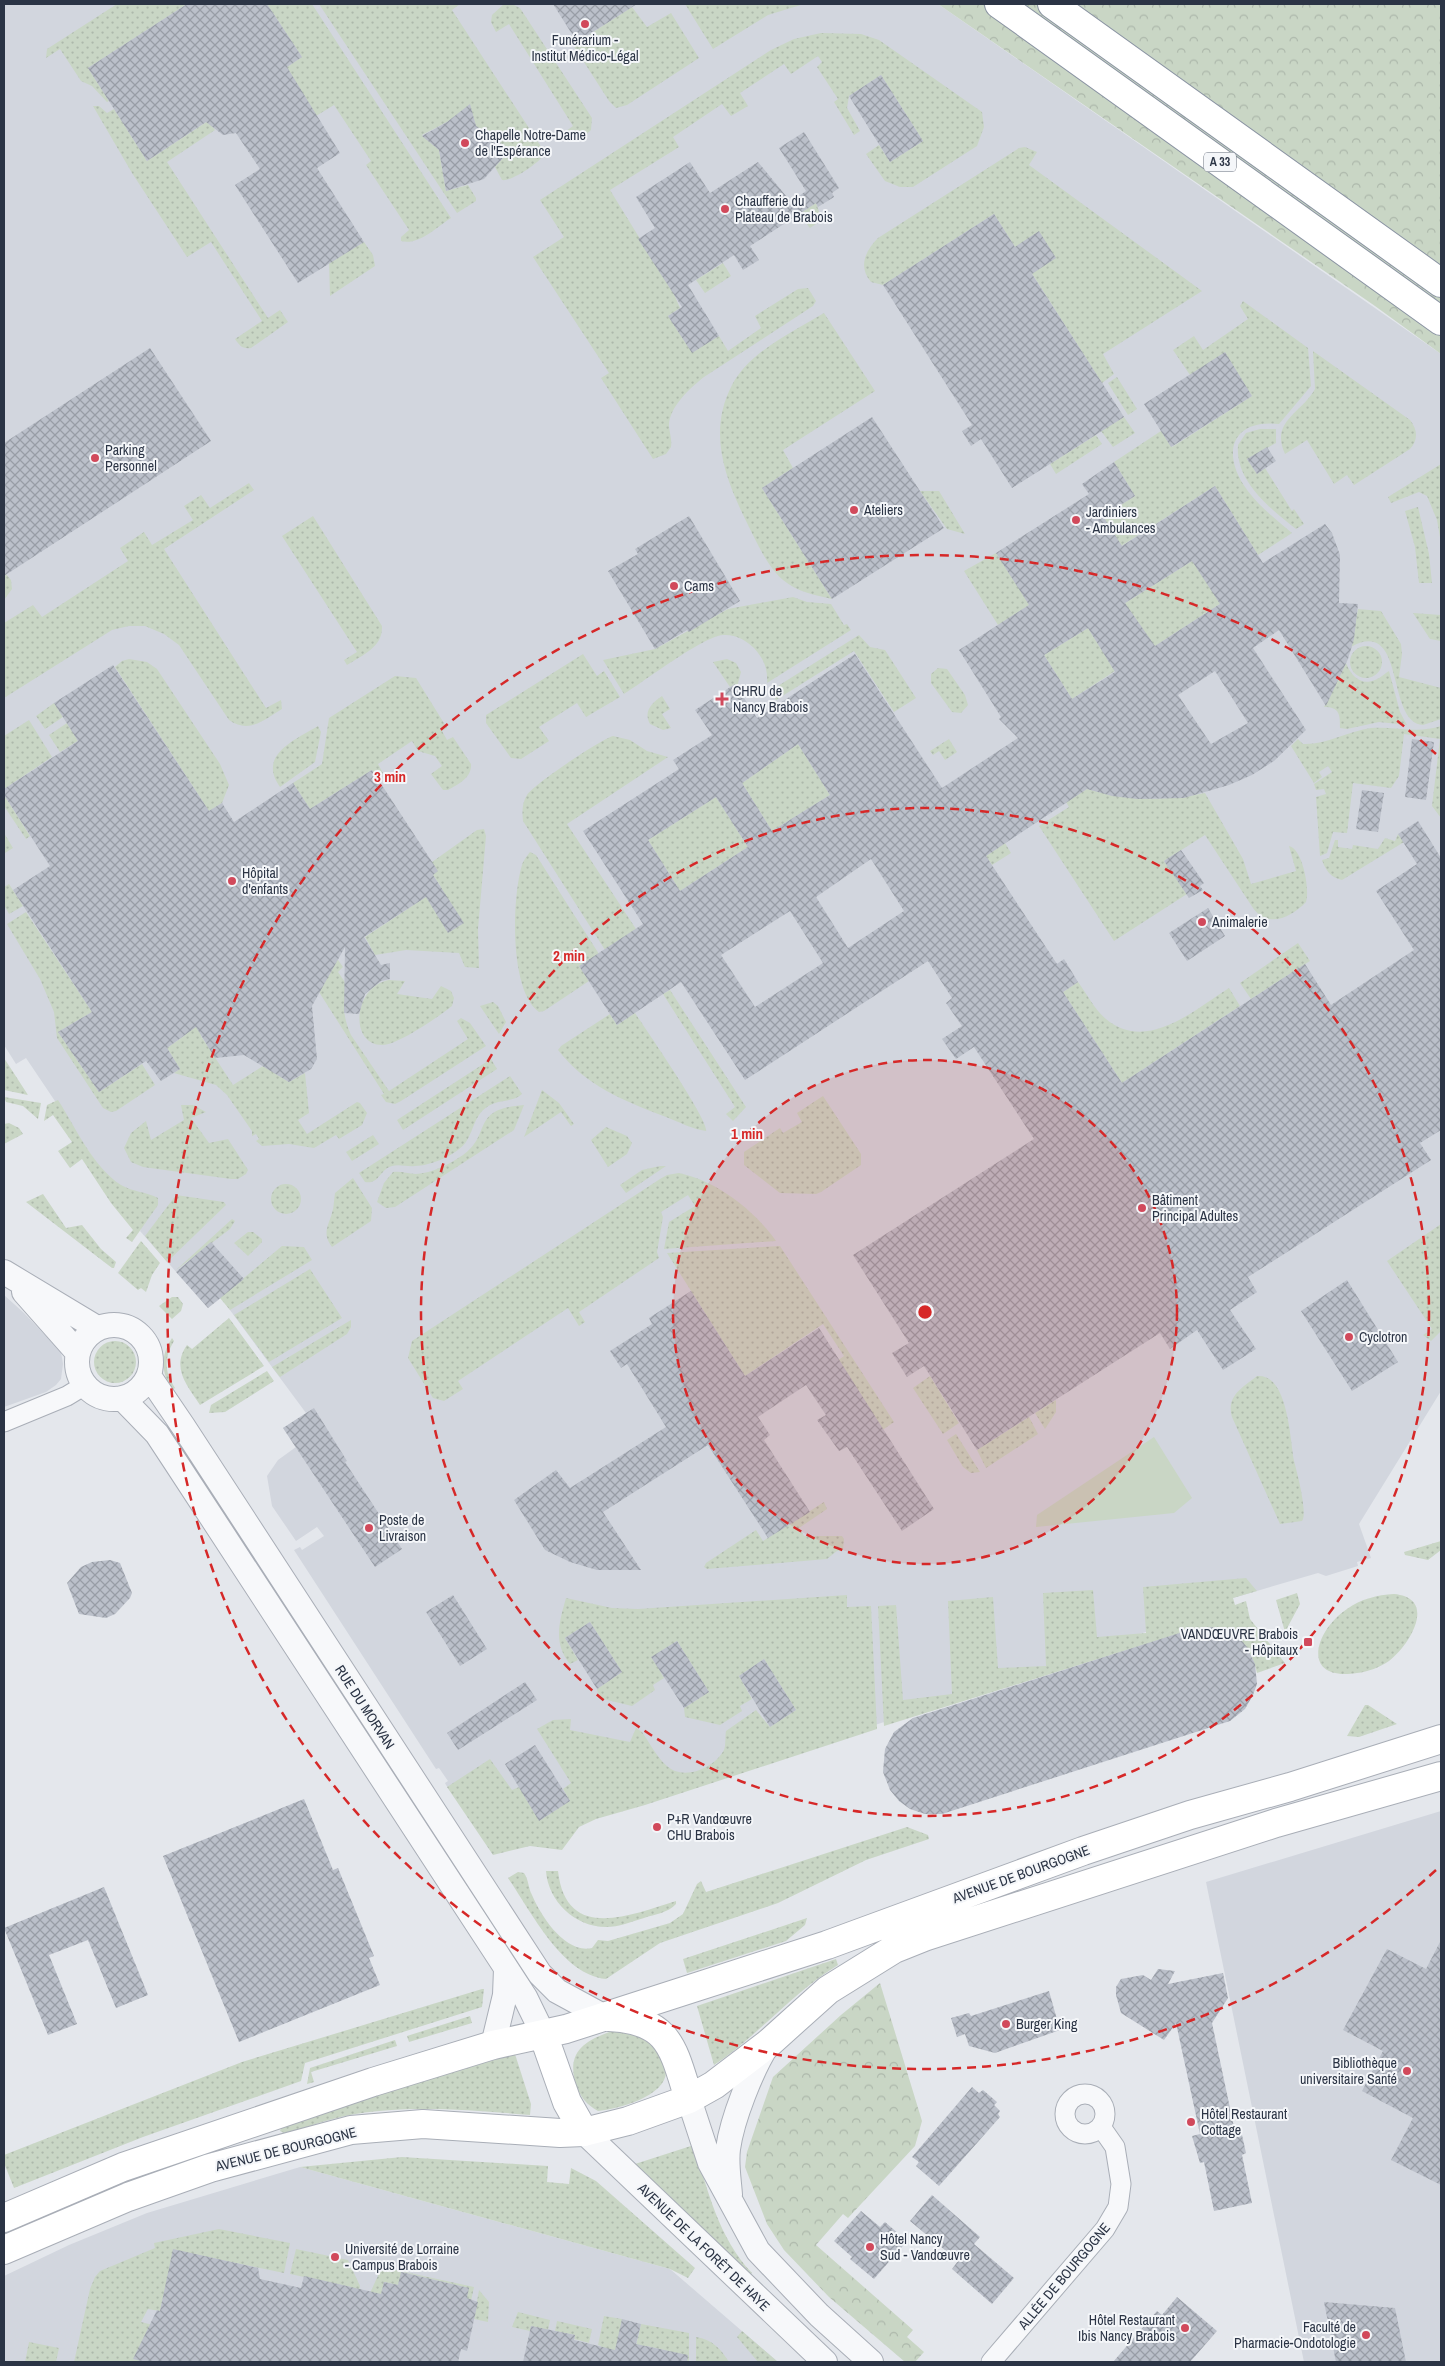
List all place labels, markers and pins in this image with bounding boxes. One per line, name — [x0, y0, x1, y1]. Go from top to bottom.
marker: Funérarium - Institut Médico-Légal — [579, 18, 591, 30]
place label: Funérarium - Institut Médico-Légal — [531, 31, 639, 65]
place label: Chapelle Notre-Dame de l'Espérance — [475, 126, 586, 160]
marker: Chapelle Notre-Dame de l'Espérance — [459, 137, 471, 149]
place label: Chaufferie du Plateau de Brabois — [735, 192, 833, 226]
marker: Chaufferie du Plateau de Brabois — [719, 203, 731, 215]
place label: Parking Personnel — [105, 441, 157, 475]
marker: Parking Personnel — [89, 452, 101, 464]
place label: Ateliers — [863, 501, 903, 519]
place label: Jardiniers - Ambulances — [1086, 503, 1156, 537]
marker: Ateliers — [848, 504, 860, 516]
marker: Jardiniers - Ambulances — [1070, 514, 1082, 526]
place label: Cams — [684, 577, 714, 595]
marker: Cams — [668, 580, 680, 592]
place label: CHRU de Nancy Brabois — [733, 682, 809, 716]
marker: CHRU de Nancy Brabois — [715, 692, 729, 706]
place label: Hôpital d'enfants — [242, 864, 289, 898]
marker: Hôpital d'enfants — [226, 875, 238, 887]
place label: Animalerie — [1211, 913, 1268, 931]
marker: Animalerie — [1196, 916, 1208, 928]
place label: Bâtiment Principal Adultes — [1152, 1191, 1238, 1225]
marker: Bâtiment Principal Adultes — [1136, 1202, 1148, 1214]
centre of rings — [916, 1303, 934, 1321]
place label: Cyclotron — [1359, 1328, 1407, 1346]
marker: Cyclotron — [1343, 1331, 1355, 1343]
place label: Poste de Livraison — [379, 1511, 426, 1545]
marker: Poste de Livraison — [363, 1522, 375, 1534]
place label: VANDŒUVRE Brabois - Hôpitaux — [1181, 1625, 1298, 1659]
marker: VANDŒUVRE Brabois - Hôpitaux — [1302, 1636, 1314, 1648]
place label: P+R Vandœuvre CHU Brabois — [667, 1810, 752, 1844]
marker: P+R Vandœuvre CHU Brabois — [651, 1821, 663, 1833]
place label: Burger King — [1016, 2015, 1078, 2033]
marker: Burger King — [1000, 2018, 1012, 2030]
place label: Bibliothèque universitaire Santé — [1300, 2054, 1397, 2088]
marker: Bibliothèque universitaire Santé — [1401, 2065, 1413, 2077]
place label: Hôtel Restaurant Cottage — [1201, 2105, 1287, 2139]
marker: Hôtel Restaurant Cottage — [1185, 2116, 1197, 2128]
place label: Hôtel Nancy Sud - Vandœuvre — [880, 2230, 970, 2264]
place label: Université de Lorraine - Campus Brabois — [345, 2240, 459, 2274]
marker: Hôtel Nancy Sud - Vandœuvre — [864, 2241, 876, 2253]
marker: Université de Lorraine - Campus Brabois — [329, 2251, 341, 2263]
place label: Hôtel Restaurant Ibis Nancy Brabois — [1078, 2311, 1175, 2345]
place label: Faculté de Pharmacie-Ondotologie — [1234, 2318, 1356, 2352]
marker: Hôtel Restaurant Ibis Nancy Brabois — [1179, 2322, 1191, 2334]
marker: Faculté de Pharmacie-Ondotologie — [1360, 2329, 1372, 2341]

